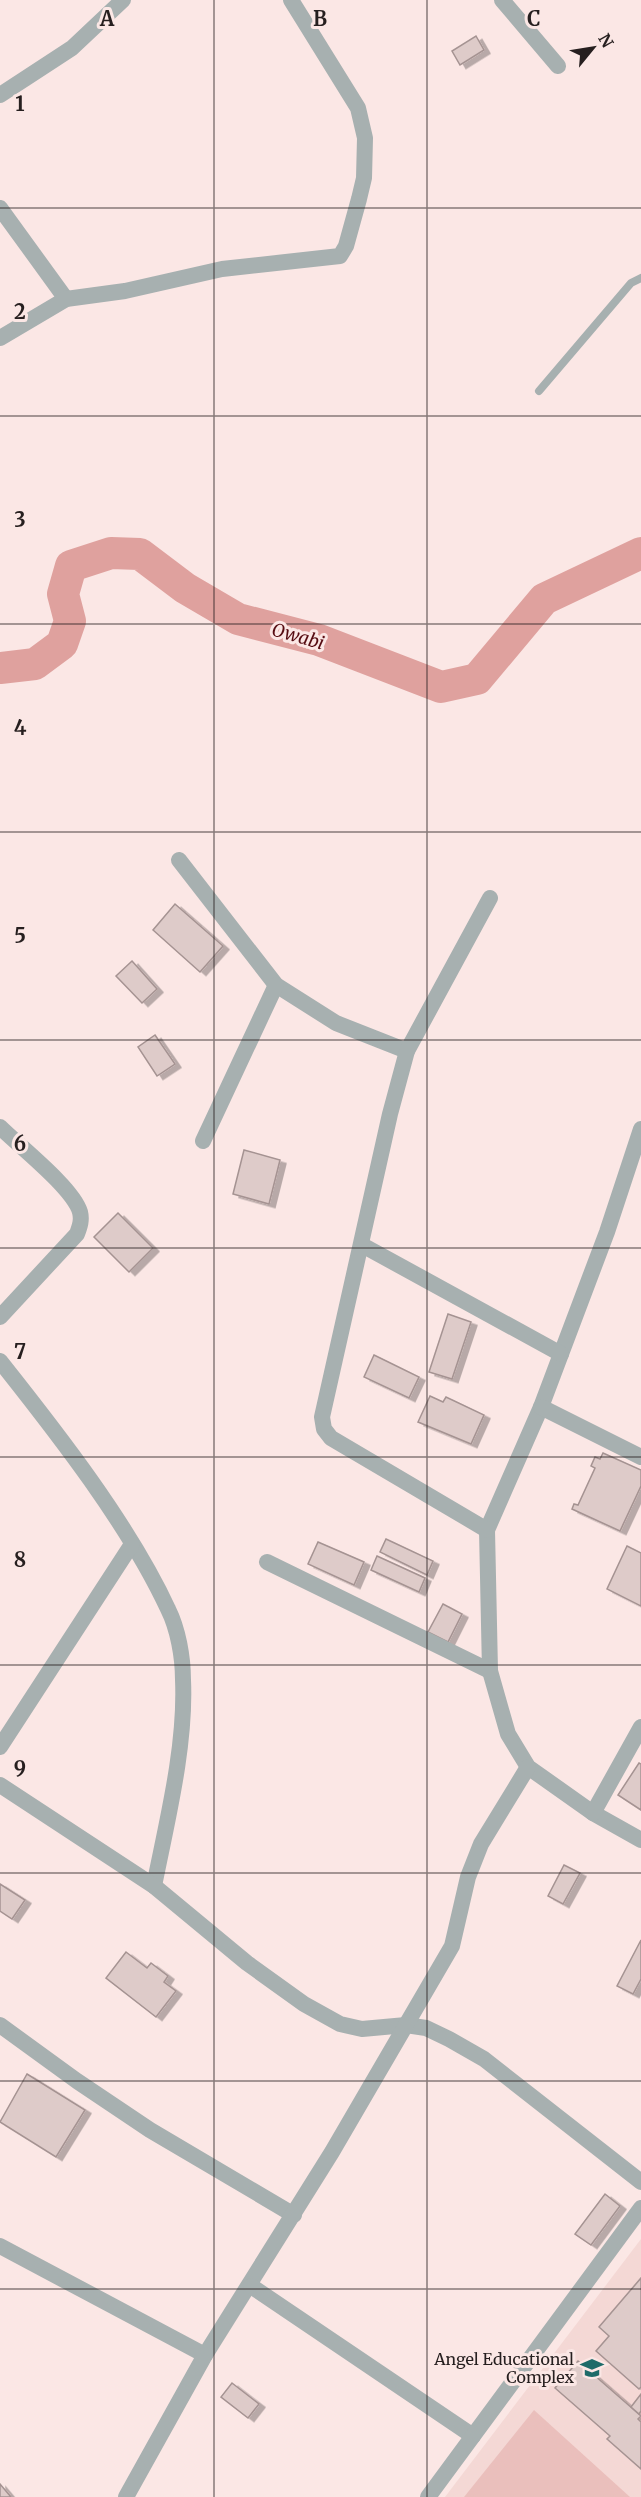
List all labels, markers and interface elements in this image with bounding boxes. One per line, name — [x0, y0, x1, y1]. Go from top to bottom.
text: A — [99, 6, 115, 31]
text: B — [313, 6, 327, 31]
text: C — [527, 6, 541, 31]
north arrow — [563, 18, 623, 78]
text: N — [594, 30, 618, 51]
text: 1 — [15, 91, 25, 116]
text: 2 — [14, 299, 26, 324]
text: 3 — [14, 507, 26, 532]
water label: Owabi — [269, 618, 327, 654]
text: 4 — [14, 715, 27, 740]
text: 5 — [14, 923, 26, 948]
text: 6 — [14, 1131, 26, 1156]
text: 7 — [14, 1339, 26, 1364]
text: 8 — [14, 1547, 26, 1572]
text: 9 — [14, 1756, 26, 1781]
place label: Angel Educational Complex — [433, 2349, 574, 2387]
school or university icon: Angel Educational Complex — [579, 2355, 605, 2381]

